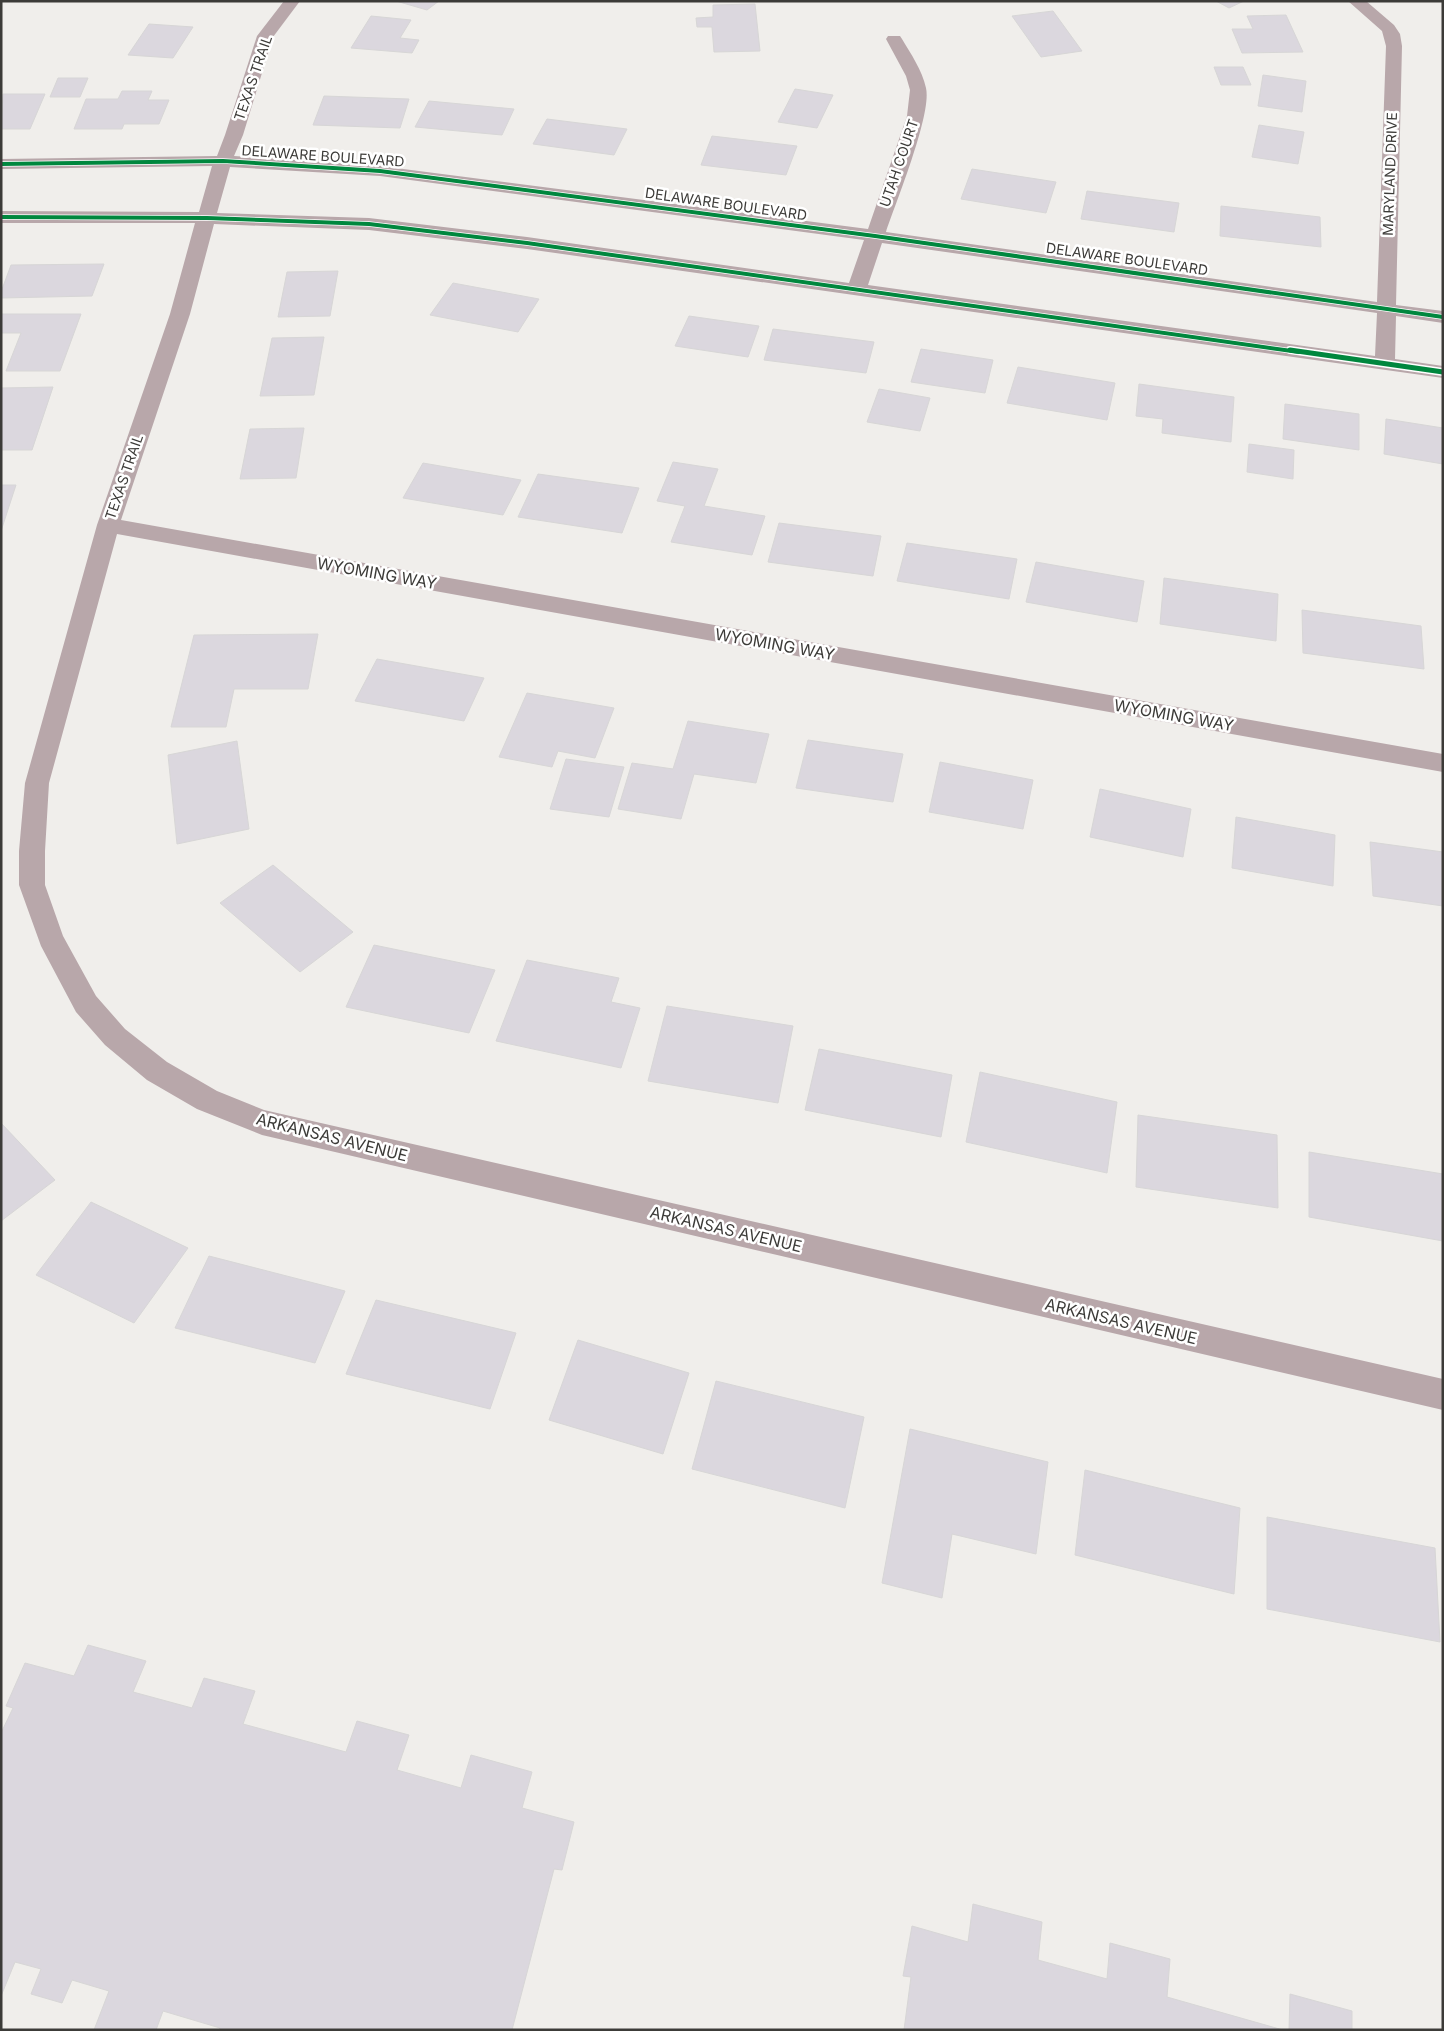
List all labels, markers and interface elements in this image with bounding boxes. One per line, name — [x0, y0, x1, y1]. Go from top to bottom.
street label: TEXAS TRAIL — [230, 33, 275, 123]
street label: MARYLAND DRIVE — [1379, 112, 1400, 236]
street label: UTAH COURT — [876, 117, 921, 209]
street label: DELAWARE BOULEVARD — [241, 141, 405, 170]
street label: DELAWARE BOULEVARD — [644, 184, 808, 223]
street label: DELAWARE BOULEVARD — [1045, 239, 1209, 278]
street label: TEXAS TRAIL — [101, 432, 146, 522]
street label: WYOMING WAY — [316, 553, 439, 593]
street label: WYOMING WAY — [714, 624, 837, 664]
street label: WYOMING WAY — [1113, 695, 1236, 735]
street label: ARKANSAS AVENUE — [254, 1108, 410, 1166]
street label: ARKANSAS AVENUE — [648, 1202, 804, 1256]
street label: ARKANSAS AVENUE — [1043, 1294, 1199, 1348]

